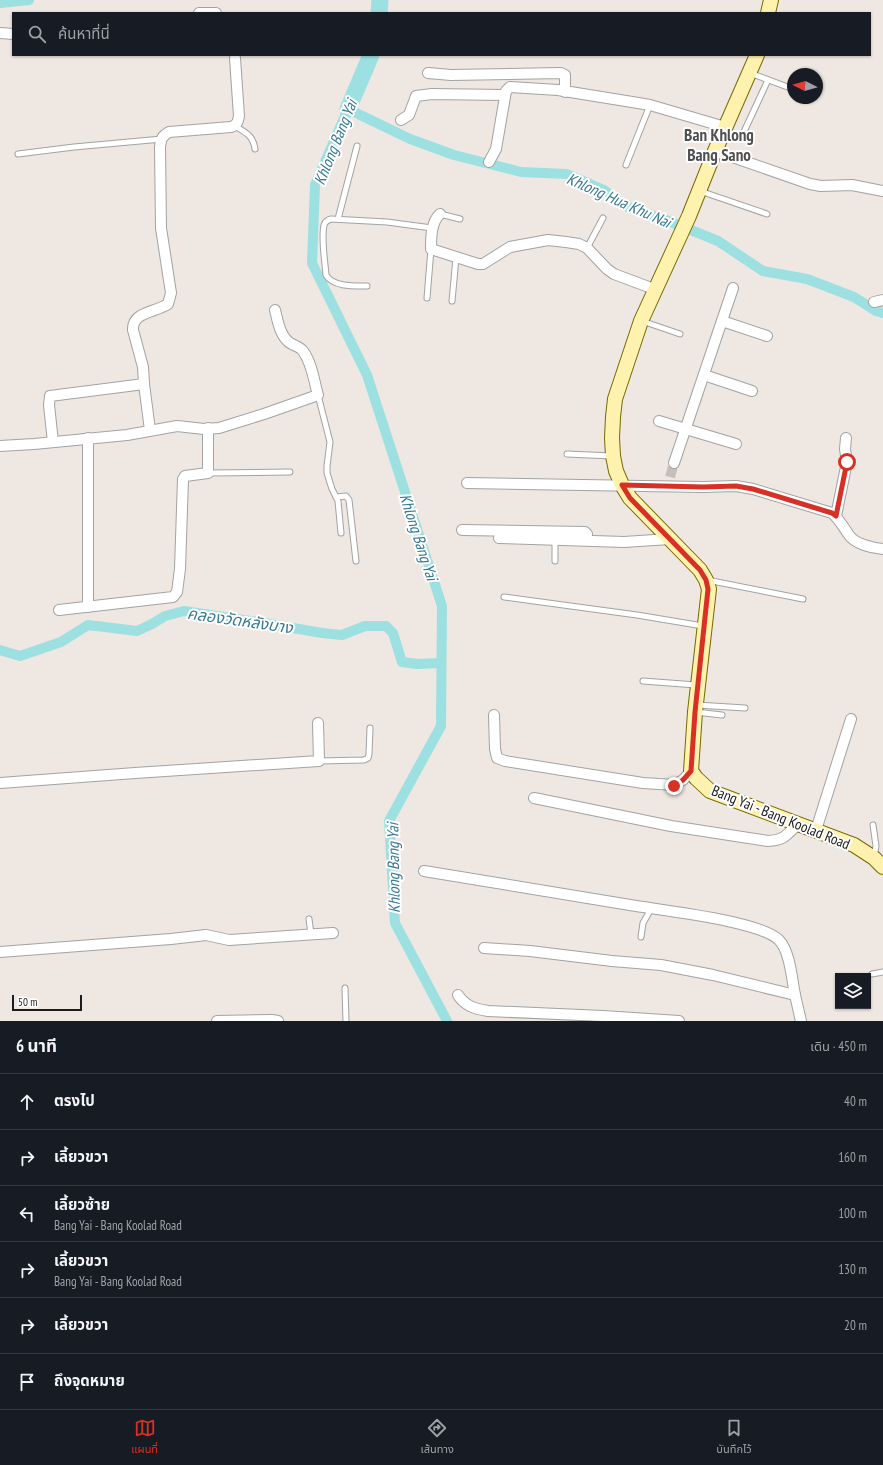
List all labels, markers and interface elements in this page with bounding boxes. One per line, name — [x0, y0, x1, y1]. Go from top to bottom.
search box — [12, 12, 871, 56]
icon: search — [26, 23, 48, 45]
text: ค้นหาที่นี่ — [58, 24, 110, 43]
north arrow — [787, 68, 823, 104]
water label: Khlong Bang Yai — [309, 94, 362, 187]
district label: Ban Khlong Bang Sano — [684, 124, 754, 166]
water label: Khlong Hua Khu Nai — [564, 168, 677, 233]
route start — [838, 453, 856, 471]
water label: Khlong Bang Yai — [396, 491, 443, 585]
water label: คลองวัดหลังบาง — [186, 603, 295, 637]
route end — [665, 777, 683, 795]
street label: Bang Yai - Bang Koolad Road — [709, 781, 853, 853]
water label: Khlong Bang Yai — [382, 820, 404, 913]
map controls — [835, 973, 871, 1009]
button: layers — [835, 973, 871, 1009]
scale bar — [12, 993, 82, 1012]
text: 50 m — [18, 995, 37, 1009]
text: 6 นาที — [16, 1035, 57, 1057]
text: เดิน · 450 m — [810, 1038, 867, 1055]
icon: ahead — [16, 1091, 38, 1113]
text: ตรงไป — [54, 1091, 95, 1110]
text: 40 m — [844, 1093, 867, 1110]
icon: right — [16, 1147, 38, 1169]
text: เลี้ยวขวา — [54, 1147, 108, 1166]
text: 160 m — [838, 1149, 867, 1166]
text: เลี้ยวซ้าย — [54, 1195, 110, 1214]
icon: left — [16, 1203, 38, 1225]
text: 100 m — [838, 1205, 867, 1222]
text: Bang Yai - Bang Koolad Road — [54, 1217, 182, 1234]
text: เลี้ยวขวา — [54, 1251, 108, 1270]
icon: right — [16, 1259, 38, 1281]
text: 130 m — [838, 1261, 867, 1278]
text: Bang Yai - Bang Koolad Road — [54, 1273, 182, 1290]
icon: right — [16, 1315, 38, 1337]
text: เลี้ยวขวา — [54, 1315, 108, 1334]
text: 20 m — [844, 1317, 867, 1334]
icon: arrive — [16, 1371, 38, 1393]
text: ถึงจุดหมาย — [54, 1371, 125, 1390]
tab: แผนที่ — [131, 1417, 158, 1458]
tab: เส้นทาง — [421, 1417, 454, 1458]
tab: บันทึกไว้ — [716, 1417, 752, 1458]

